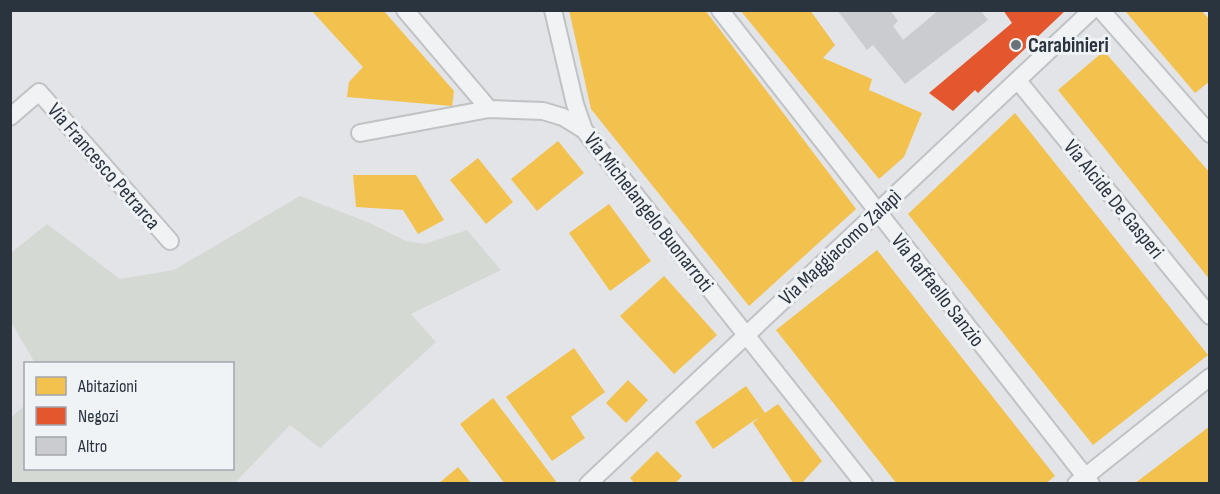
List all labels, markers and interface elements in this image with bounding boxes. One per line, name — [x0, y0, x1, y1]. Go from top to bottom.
place label: Carabinieri — [1028, 33, 1109, 58]
marker: Carabinieri — [1009, 38, 1023, 52]
street label: Via Francesco Petrarca — [42, 98, 165, 235]
street label: Via Michelangelo Buonarroti — [579, 128, 719, 297]
street label: Via Alcide De Gasperi — [1058, 135, 1169, 264]
street label: Via Maggiacomo Zalapì — [774, 184, 907, 310]
street label: Via Raffaello Sanzio — [886, 229, 990, 352]
legend — [24, 362, 234, 470]
text: Abitazioni — [77, 376, 137, 397]
text: Negozi — [78, 406, 119, 427]
text: Altro — [77, 436, 107, 457]

